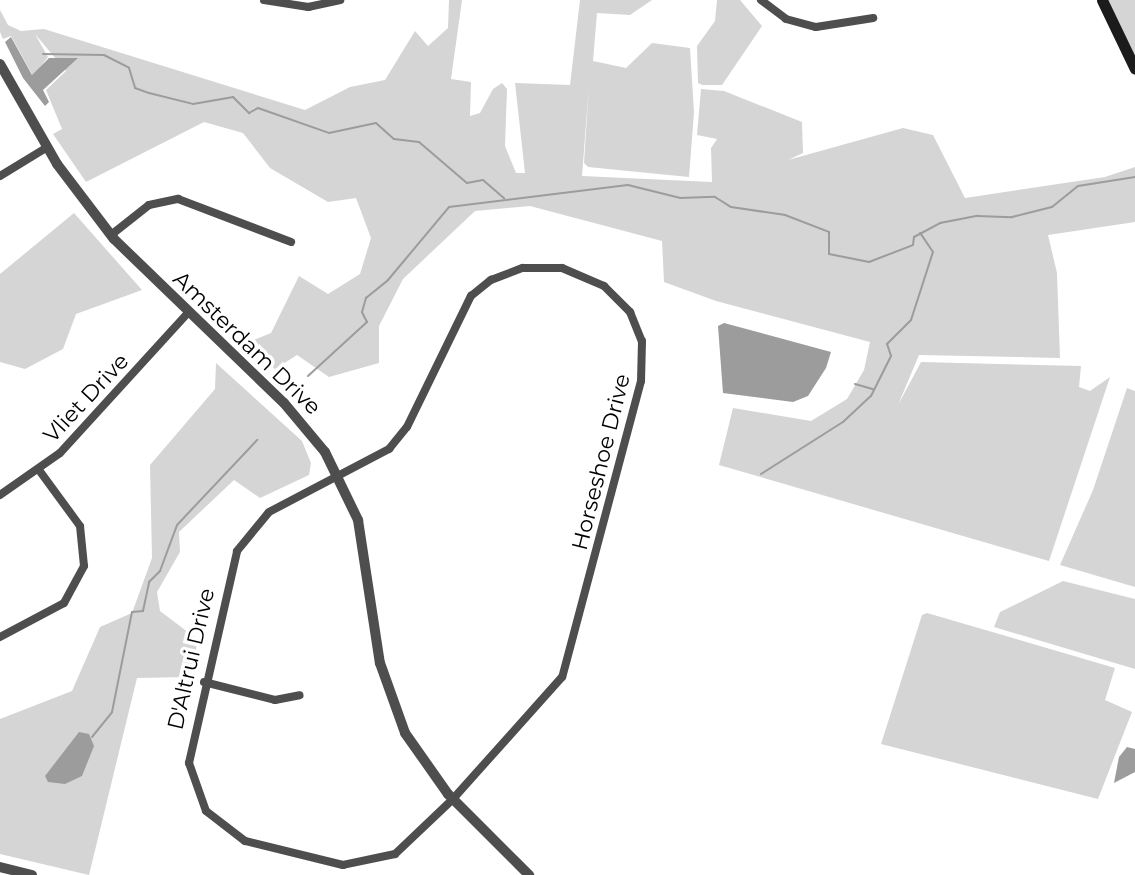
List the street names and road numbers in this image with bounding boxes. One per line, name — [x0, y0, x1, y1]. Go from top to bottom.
street label: Amsterdam Drive — [168, 266, 326, 420]
street label: Vliet Drive — [38, 348, 134, 448]
street label: Horseshoe Drive — [566, 371, 636, 553]
street label: D'Altrui Drive — [162, 586, 220, 732]

